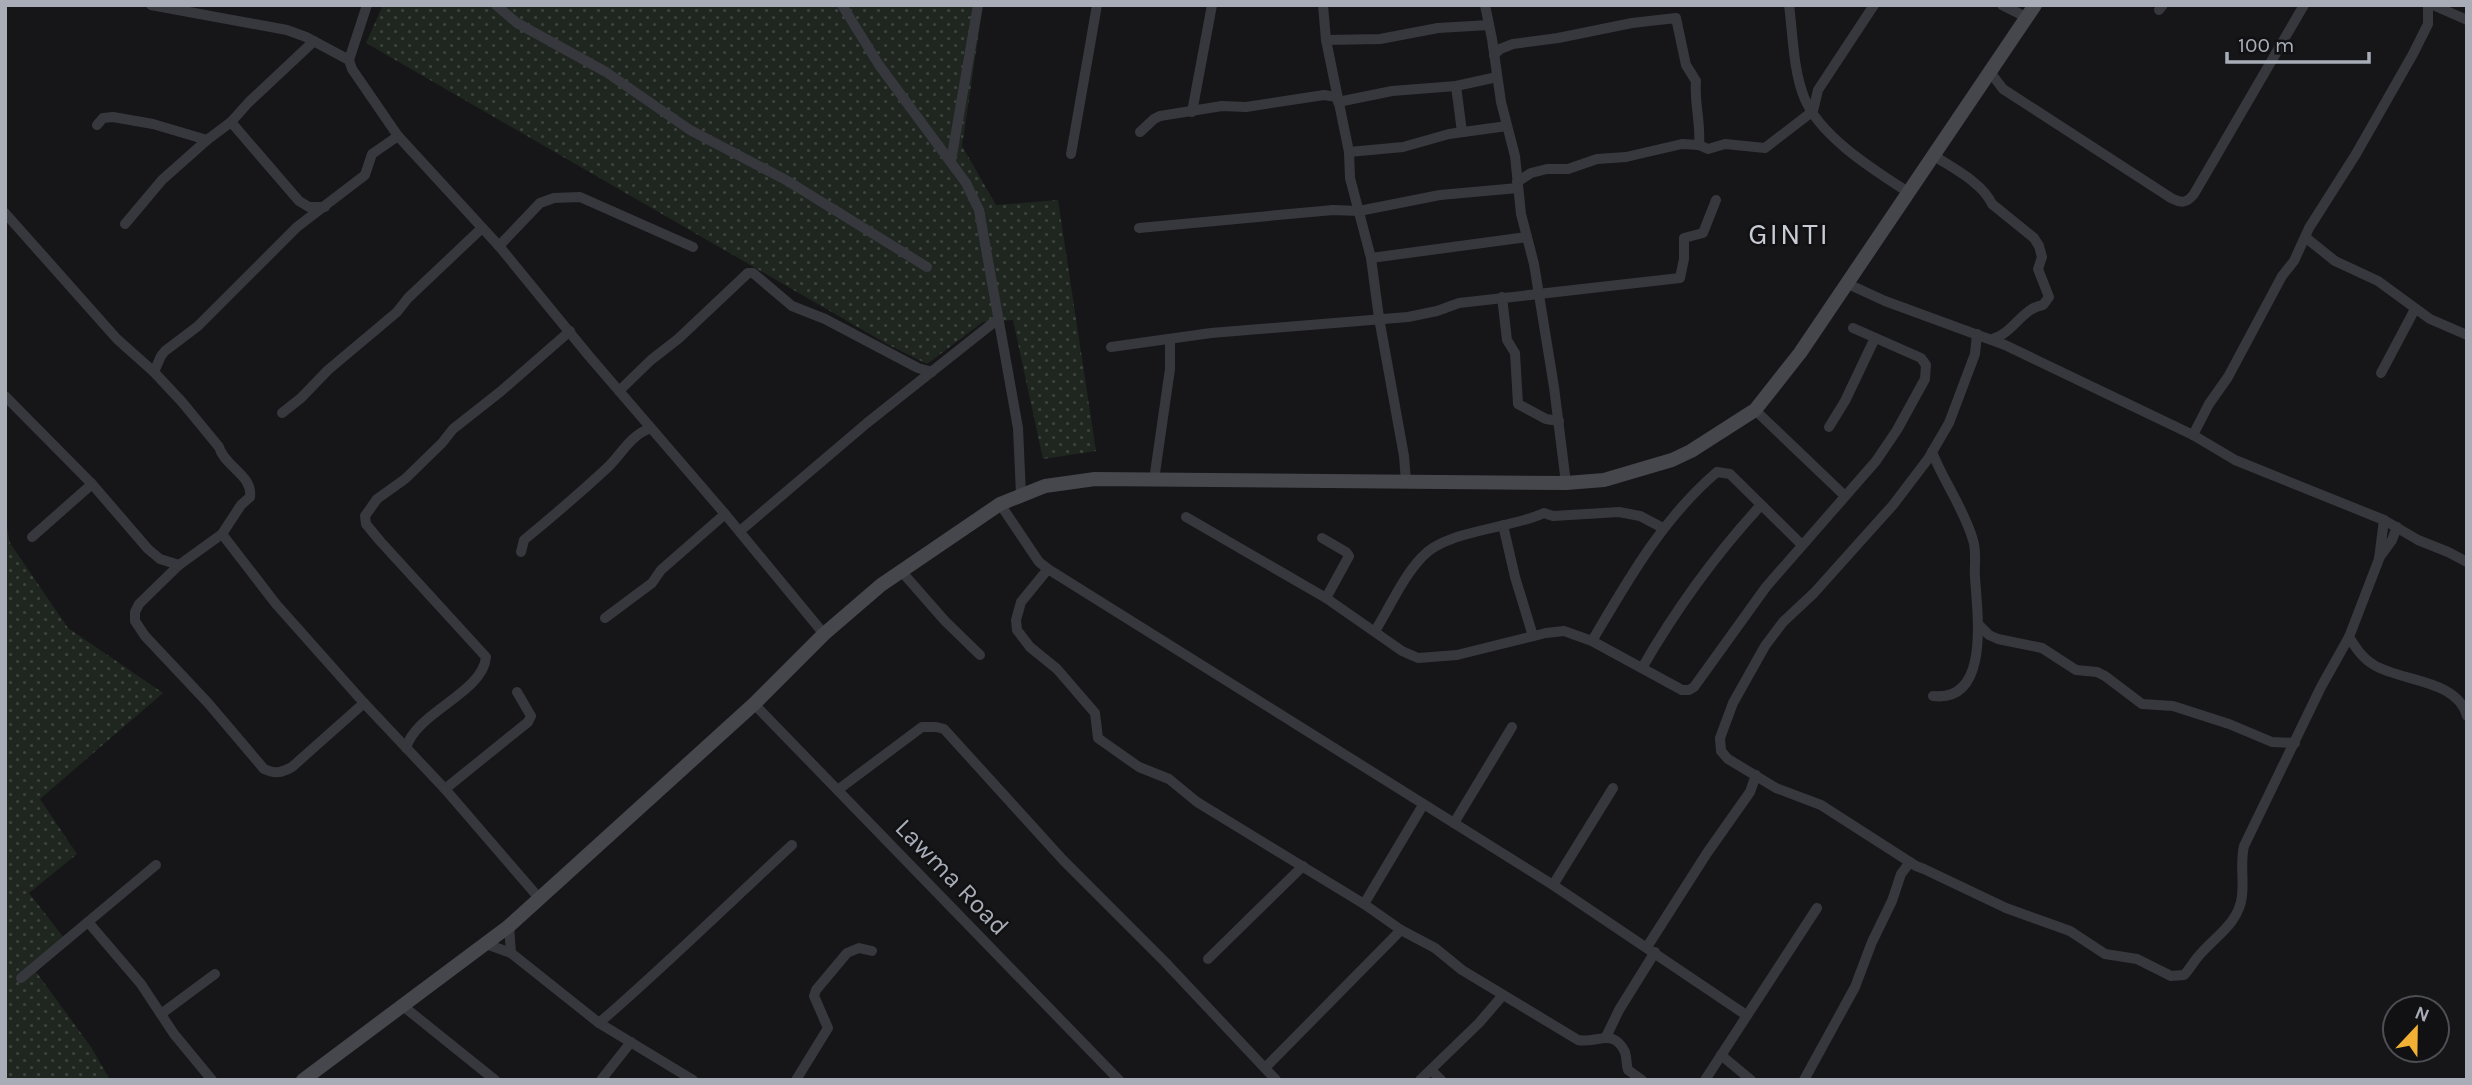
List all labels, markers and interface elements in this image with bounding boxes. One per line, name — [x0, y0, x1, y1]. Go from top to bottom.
scale bar — [2227, 21, 2369, 65]
text: 100 m — [2238, 33, 2295, 57]
district label: GINTI — [1748, 216, 1830, 252]
street label: Lawma Road — [889, 812, 1015, 942]
north arrow — [2381, 994, 2451, 1064]
text: N — [2412, 1001, 2432, 1027]

